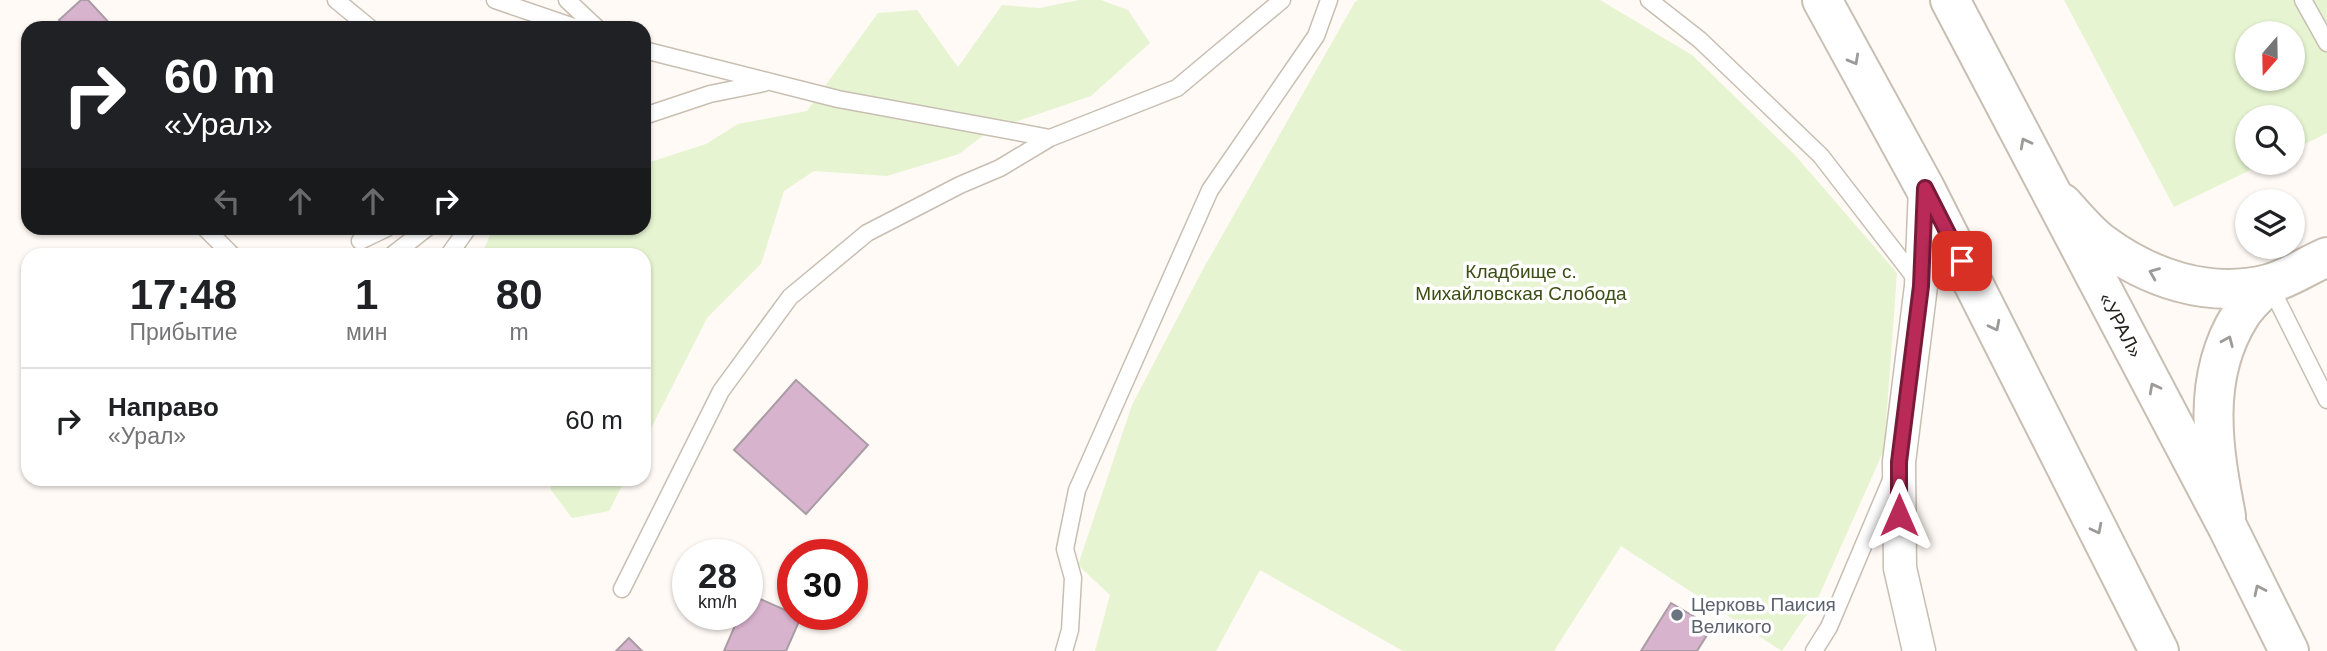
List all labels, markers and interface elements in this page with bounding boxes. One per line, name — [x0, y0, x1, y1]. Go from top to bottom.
north arrow — [2235, 21, 2305, 91]
map controls — [2235, 21, 2305, 259]
icon: right — [49, 49, 140, 140]
text: 60 m — [164, 49, 276, 103]
one-way arrow — [1846, 53, 1860, 65]
button: search — [2235, 105, 2305, 175]
text: «Урал» — [164, 106, 273, 142]
one-way arrow — [2020, 138, 2033, 151]
icon: left — [208, 182, 246, 220]
icon: ahead — [281, 182, 319, 220]
icon: ahead — [354, 182, 392, 220]
icon: right — [427, 182, 465, 220]
button: layers — [2235, 189, 2305, 259]
pin — [1932, 231, 1992, 291]
icon: arrive — [1943, 242, 1981, 280]
park label: Кладбище с. Михайловская Слобода — [1415, 261, 1627, 304]
one-way arrow — [2149, 268, 2161, 282]
text: 17:48 — [130, 271, 237, 318]
text: 1 — [355, 271, 378, 318]
text: 80 — [496, 271, 543, 318]
street label: «УРАЛ» — [2095, 289, 2146, 361]
text: Прибытие — [129, 319, 238, 345]
text: мин — [346, 319, 387, 345]
text: m — [510, 319, 529, 345]
one-way arrow — [1986, 319, 2000, 331]
one-way arrow — [2220, 336, 2234, 348]
one-way arrow — [2149, 383, 2162, 395]
text: Направо — [108, 392, 219, 422]
icon: right — [49, 402, 87, 440]
text: 60 m — [565, 405, 623, 435]
text: «Урал» — [108, 423, 186, 449]
position arrow — [1862, 478, 1936, 552]
one-way arrow — [2089, 522, 2103, 534]
speed limit sign: 30 — [777, 539, 868, 630]
text: 28 — [698, 556, 737, 595]
one-way arrow — [2253, 585, 2267, 597]
text: km/h — [698, 592, 737, 612]
place label: Церковь Паисия Великого — [1691, 594, 1836, 637]
marker: Церковь Паисия Великого — [1669, 607, 1685, 623]

